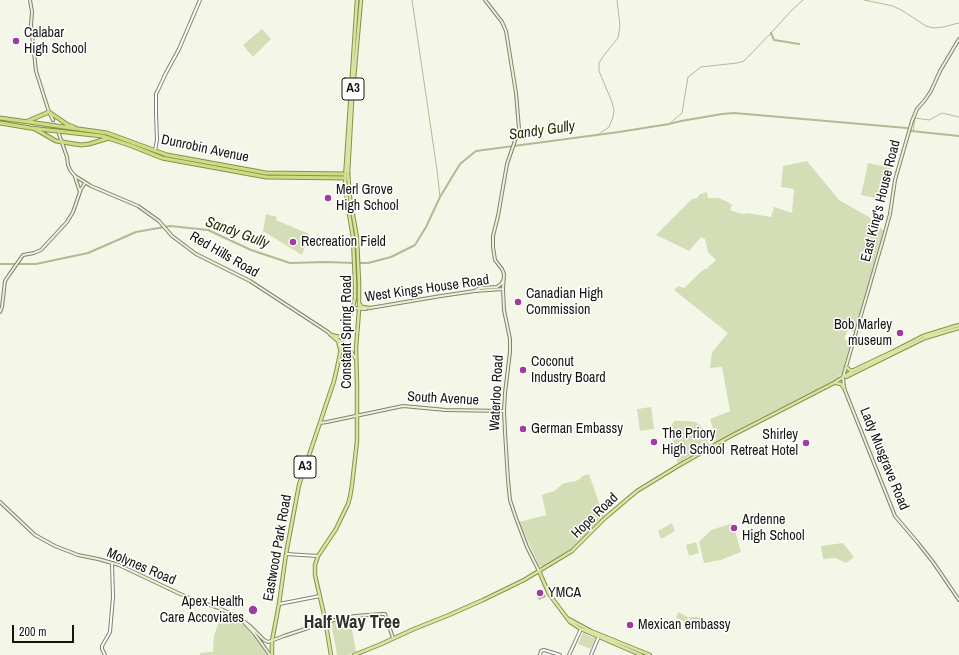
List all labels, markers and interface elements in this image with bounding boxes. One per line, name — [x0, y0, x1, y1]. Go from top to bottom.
place label: Calabar High School — [24, 25, 87, 58]
marker: Calabar High School — [11, 36, 21, 46]
road number: A3 — [342, 78, 364, 100]
water label: Sandy Gully — [508, 117, 576, 145]
street label: Dunrobin Avenue — [160, 132, 250, 166]
street label: East King's House Road — [858, 138, 904, 264]
place label: Merl Grove High School — [336, 182, 399, 214]
marker: Merl Grove High School — [323, 193, 333, 203]
water label: Sandy Gully — [203, 213, 271, 253]
street label: Red Hills Road — [186, 228, 262, 282]
place label: Recreation Field — [301, 234, 386, 250]
marker: Recreation Field — [288, 237, 298, 247]
street label: West Kings House Road — [364, 272, 490, 306]
street label: Constant Spring Road — [339, 275, 355, 389]
place label: Canadian High Commission — [526, 286, 603, 318]
marker: Canadian High Commission — [513, 297, 523, 307]
place label: Bob Marley museum — [834, 317, 892, 350]
marker: Bob Marley museum — [895, 328, 905, 338]
place label: Coconut Industry Board — [531, 354, 606, 386]
street label: Waterloo Road — [487, 355, 507, 431]
marker: Coconut Industry Board — [518, 365, 528, 375]
street label: South Avenue — [407, 389, 479, 409]
street label: Lady Musgrave Road — [856, 405, 912, 513]
place label: German Embassy — [531, 421, 623, 437]
marker: German Embassy — [518, 424, 528, 434]
place label: The Priory High School — [662, 426, 725, 458]
place label: Shirley Retreat Hotel — [730, 427, 798, 460]
marker: The Priory High School — [649, 437, 659, 447]
marker: Shirley Retreat Hotel — [801, 438, 811, 448]
road number: A3 — [294, 456, 316, 478]
street label: Hope Road — [568, 490, 622, 542]
street label: Eastwood Park Road — [260, 493, 296, 603]
place label: Ardenne High School — [742, 512, 805, 544]
marker: Ardenne High School — [729, 523, 739, 533]
street label: Molynes Road — [104, 545, 178, 589]
place label: YMCA — [548, 585, 581, 601]
marker: YMCA — [535, 588, 545, 598]
place label: Apex Health Care Accoviates — [160, 594, 244, 626]
marker: Apex Health Care Accoviates — [247, 604, 259, 616]
district label: Half Way Tree — [304, 612, 400, 634]
scale bar — [14, 617, 76, 643]
place label: Mexican embassy — [638, 617, 731, 633]
marker: Mexican embassy — [625, 620, 635, 630]
text: 200 m — [19, 624, 46, 640]

